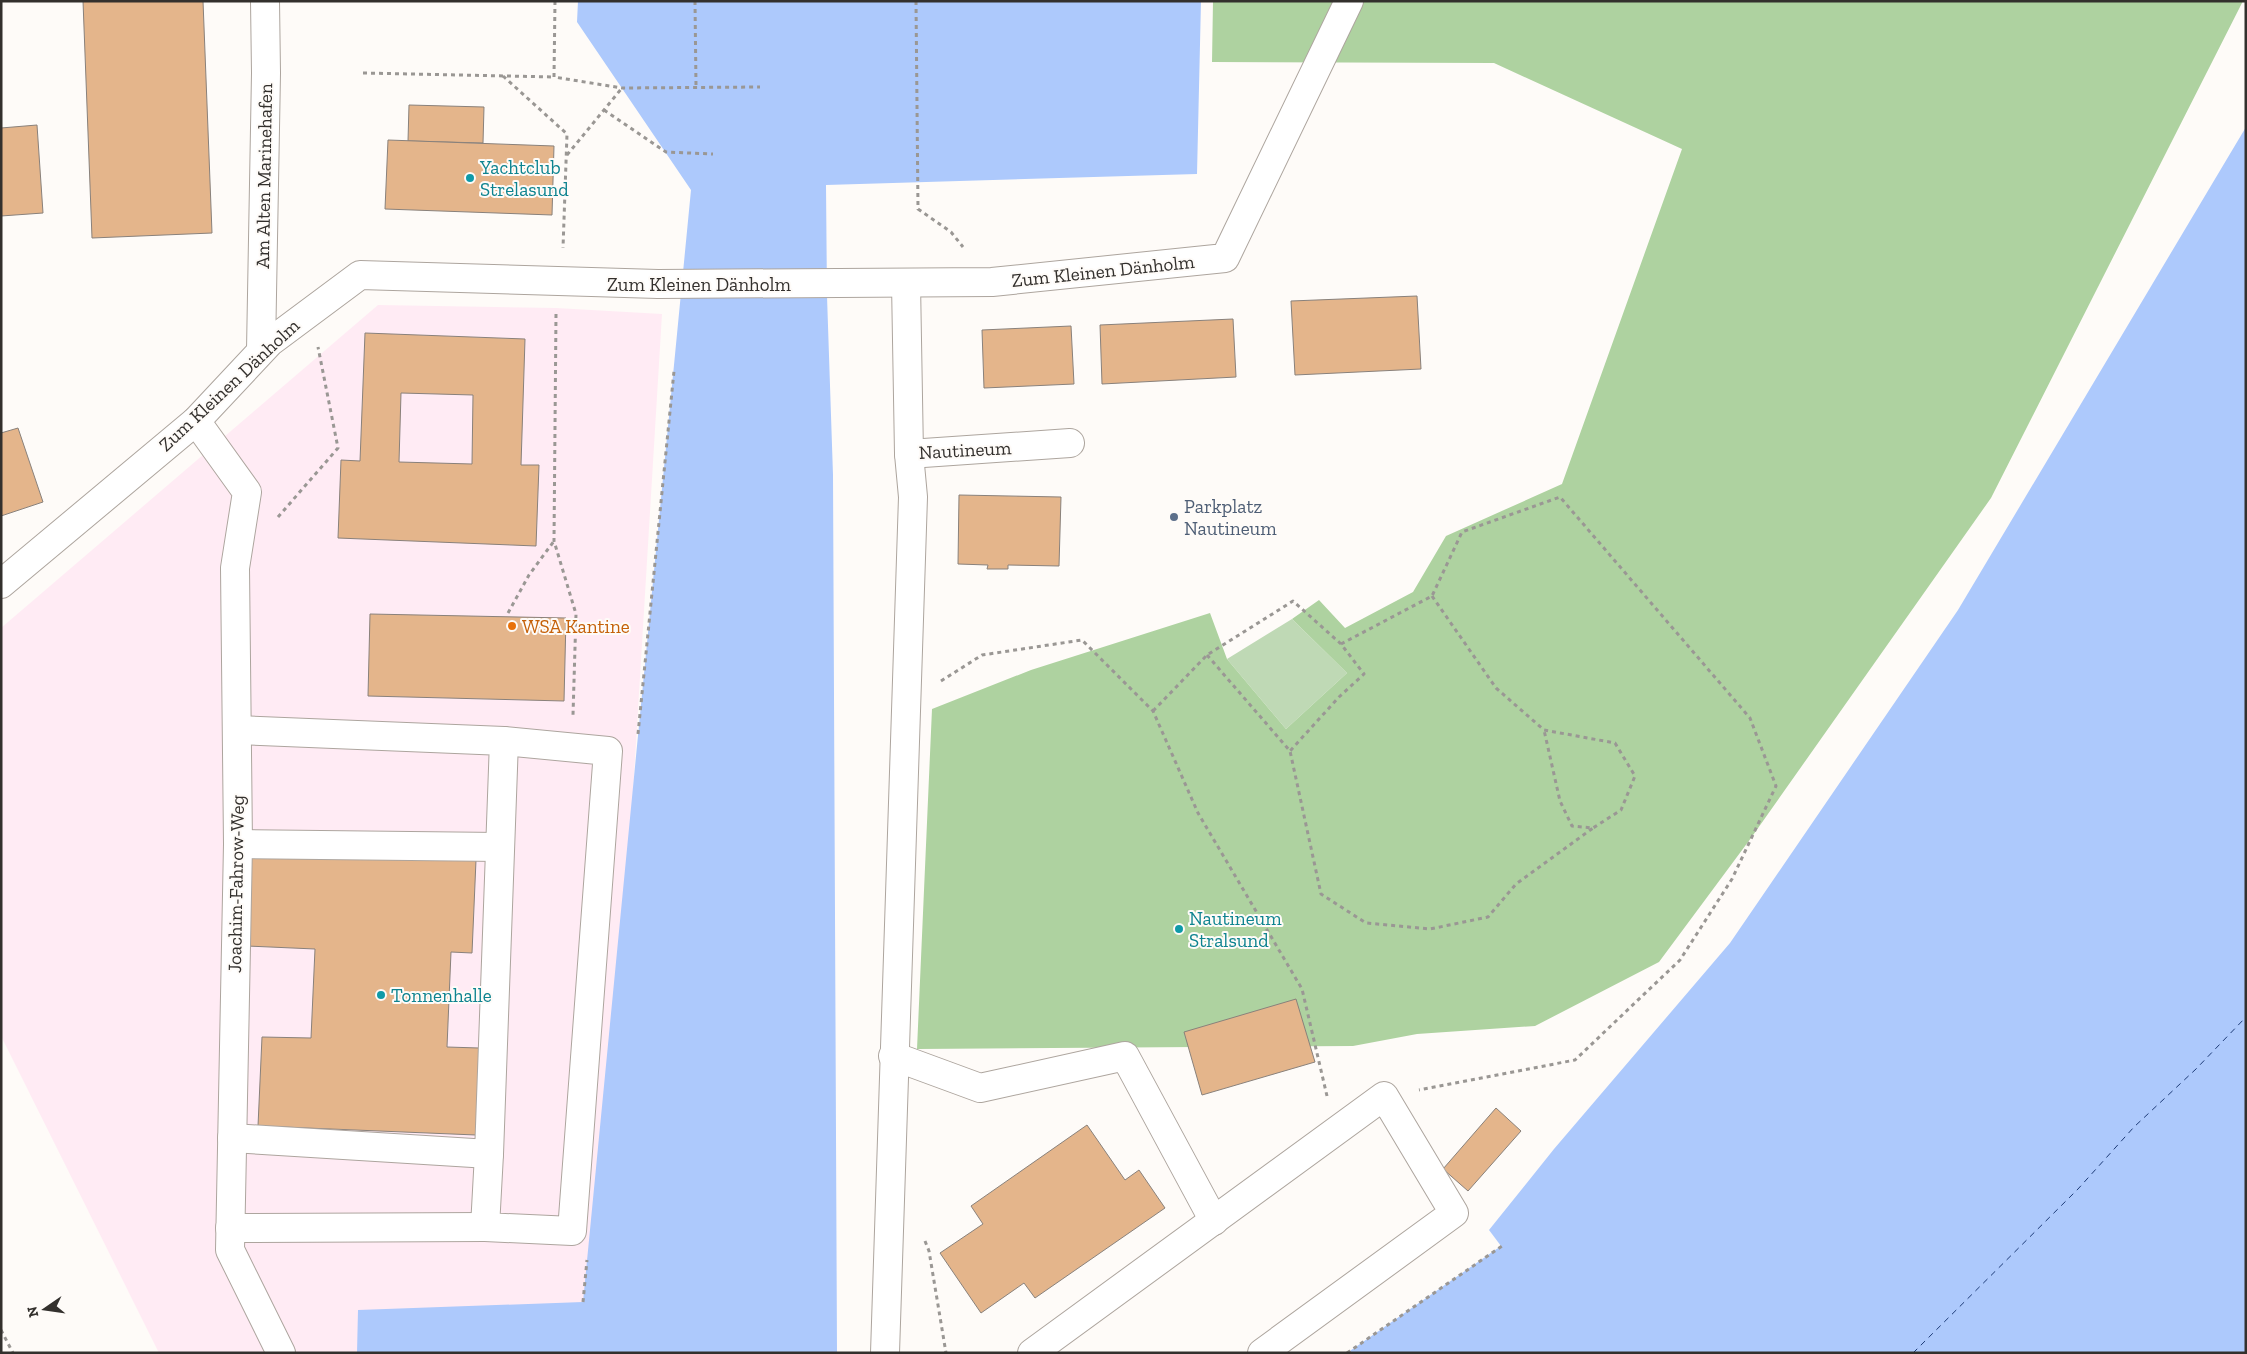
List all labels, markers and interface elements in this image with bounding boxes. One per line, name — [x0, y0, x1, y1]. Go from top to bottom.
street label: Am Alten Marinehafen — [251, 83, 277, 269]
place label: Yachtclub Strelasund — [479, 156, 569, 201]
marker: Yachtclub Strelasund — [464, 172, 476, 184]
street label: Zum Kleinen Dänholm — [1010, 250, 1196, 292]
street label: Zum Kleinen Dänholm — [607, 273, 792, 296]
street label: Zum Kleinen Dänholm — [154, 313, 305, 456]
street label: Nautineum — [918, 436, 1012, 464]
place label: Parkplatz Nautineum — [1184, 495, 1277, 540]
marker: Parkplatz Nautineum — [1168, 511, 1180, 523]
place label: WSA Kantine — [522, 615, 630, 638]
marker: WSA Kantine — [506, 620, 518, 632]
street label: Joachim-Fahrow-Weg — [223, 794, 249, 973]
place label: Nautineum Stralsund — [1189, 907, 1282, 952]
marker: Nautineum Stralsund — [1173, 923, 1185, 935]
place label: Tonnenhalle — [391, 984, 492, 1007]
marker: Tonnenhalle — [375, 989, 387, 1001]
north arrow — [20, 1284, 70, 1334]
text: N — [23, 1304, 42, 1319]

